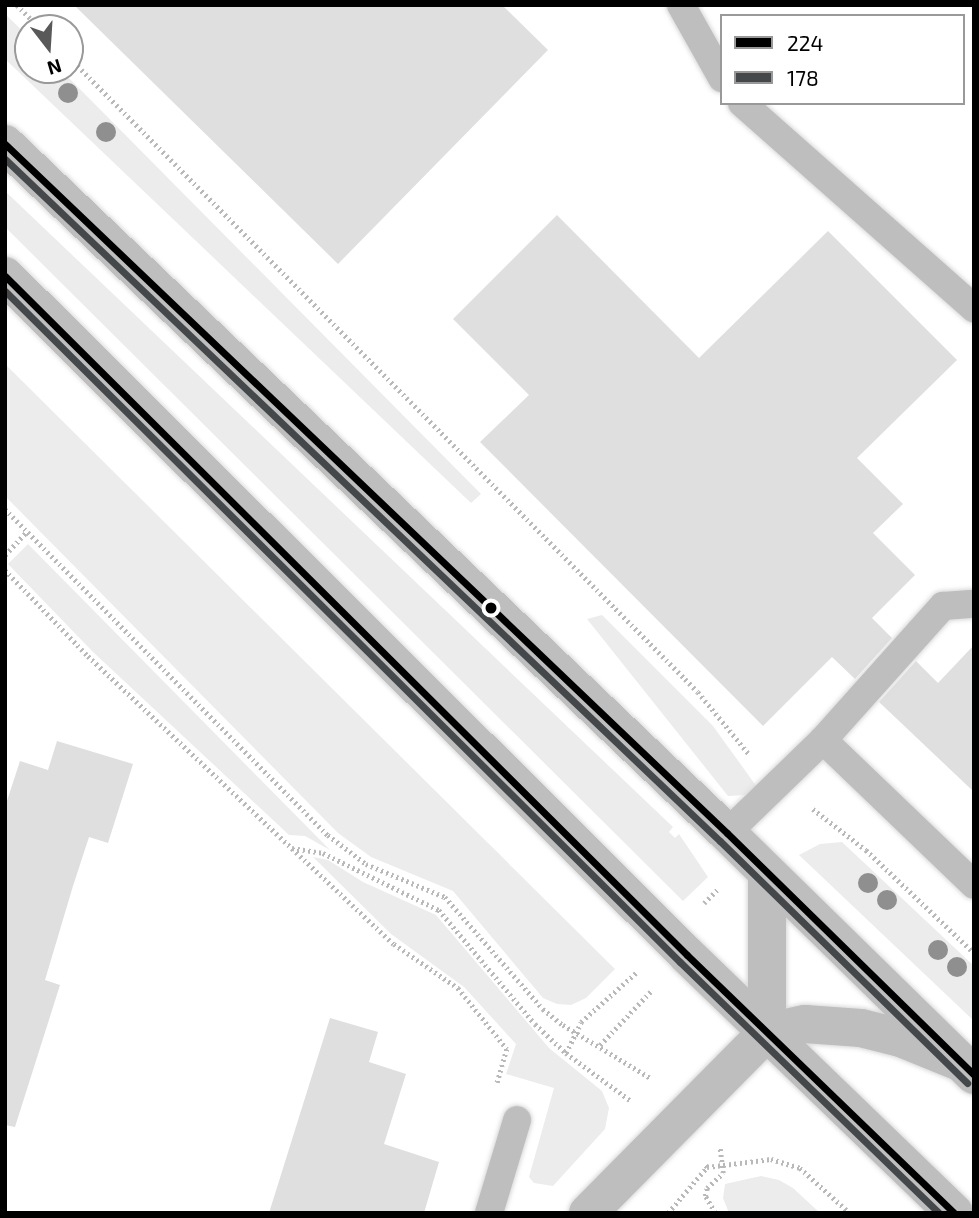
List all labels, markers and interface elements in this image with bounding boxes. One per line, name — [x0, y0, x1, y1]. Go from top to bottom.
north arrow — [14, 14, 84, 84]
legend — [720, 14, 965, 105]
text: 224 — [787, 30, 824, 55]
text: N — [45, 55, 65, 81]
text: 178 — [787, 65, 819, 90]
unlabelled marker — [484, 601, 498, 615]

